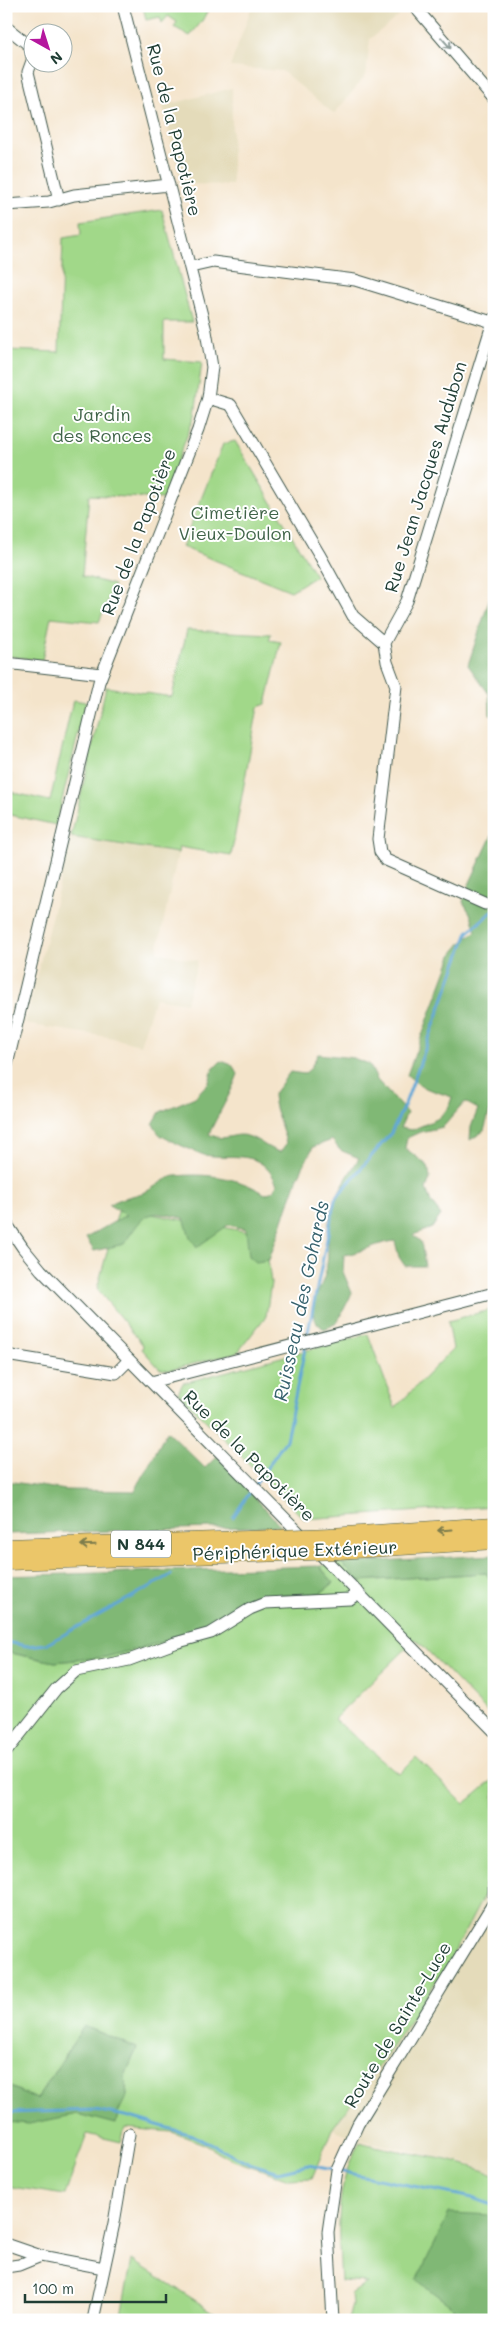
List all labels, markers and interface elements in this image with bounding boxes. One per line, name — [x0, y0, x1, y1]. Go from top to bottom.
north arrow — [22, 22, 72, 72]
one-way arrow — [440, 37, 452, 50]
street label: Rue de la Papotière — [142, 41, 208, 218]
text: N — [46, 48, 67, 69]
street label: Rue Jean Jacques Audubon — [378, 358, 472, 595]
park label: Jardin des Ronces — [52, 402, 152, 447]
street label: Rue de la Papotière — [95, 445, 181, 618]
park label: Cimetière Vieux-Doulon — [179, 500, 291, 545]
water label: Ruisseau des Gohards — [267, 1198, 334, 1404]
street label: Rue de la Papotière — [179, 1384, 321, 1526]
one-way arrow — [437, 1525, 453, 1534]
road number: N 844 — [111, 1530, 171, 1558]
street label: Périphérique Extérieur — [192, 1534, 398, 1566]
one-way arrow — [80, 1541, 96, 1550]
street label: Route de Sainte-Luce — [338, 1937, 456, 2112]
scale bar — [25, 2271, 166, 2303]
text: 100 m — [32, 2278, 74, 2298]

